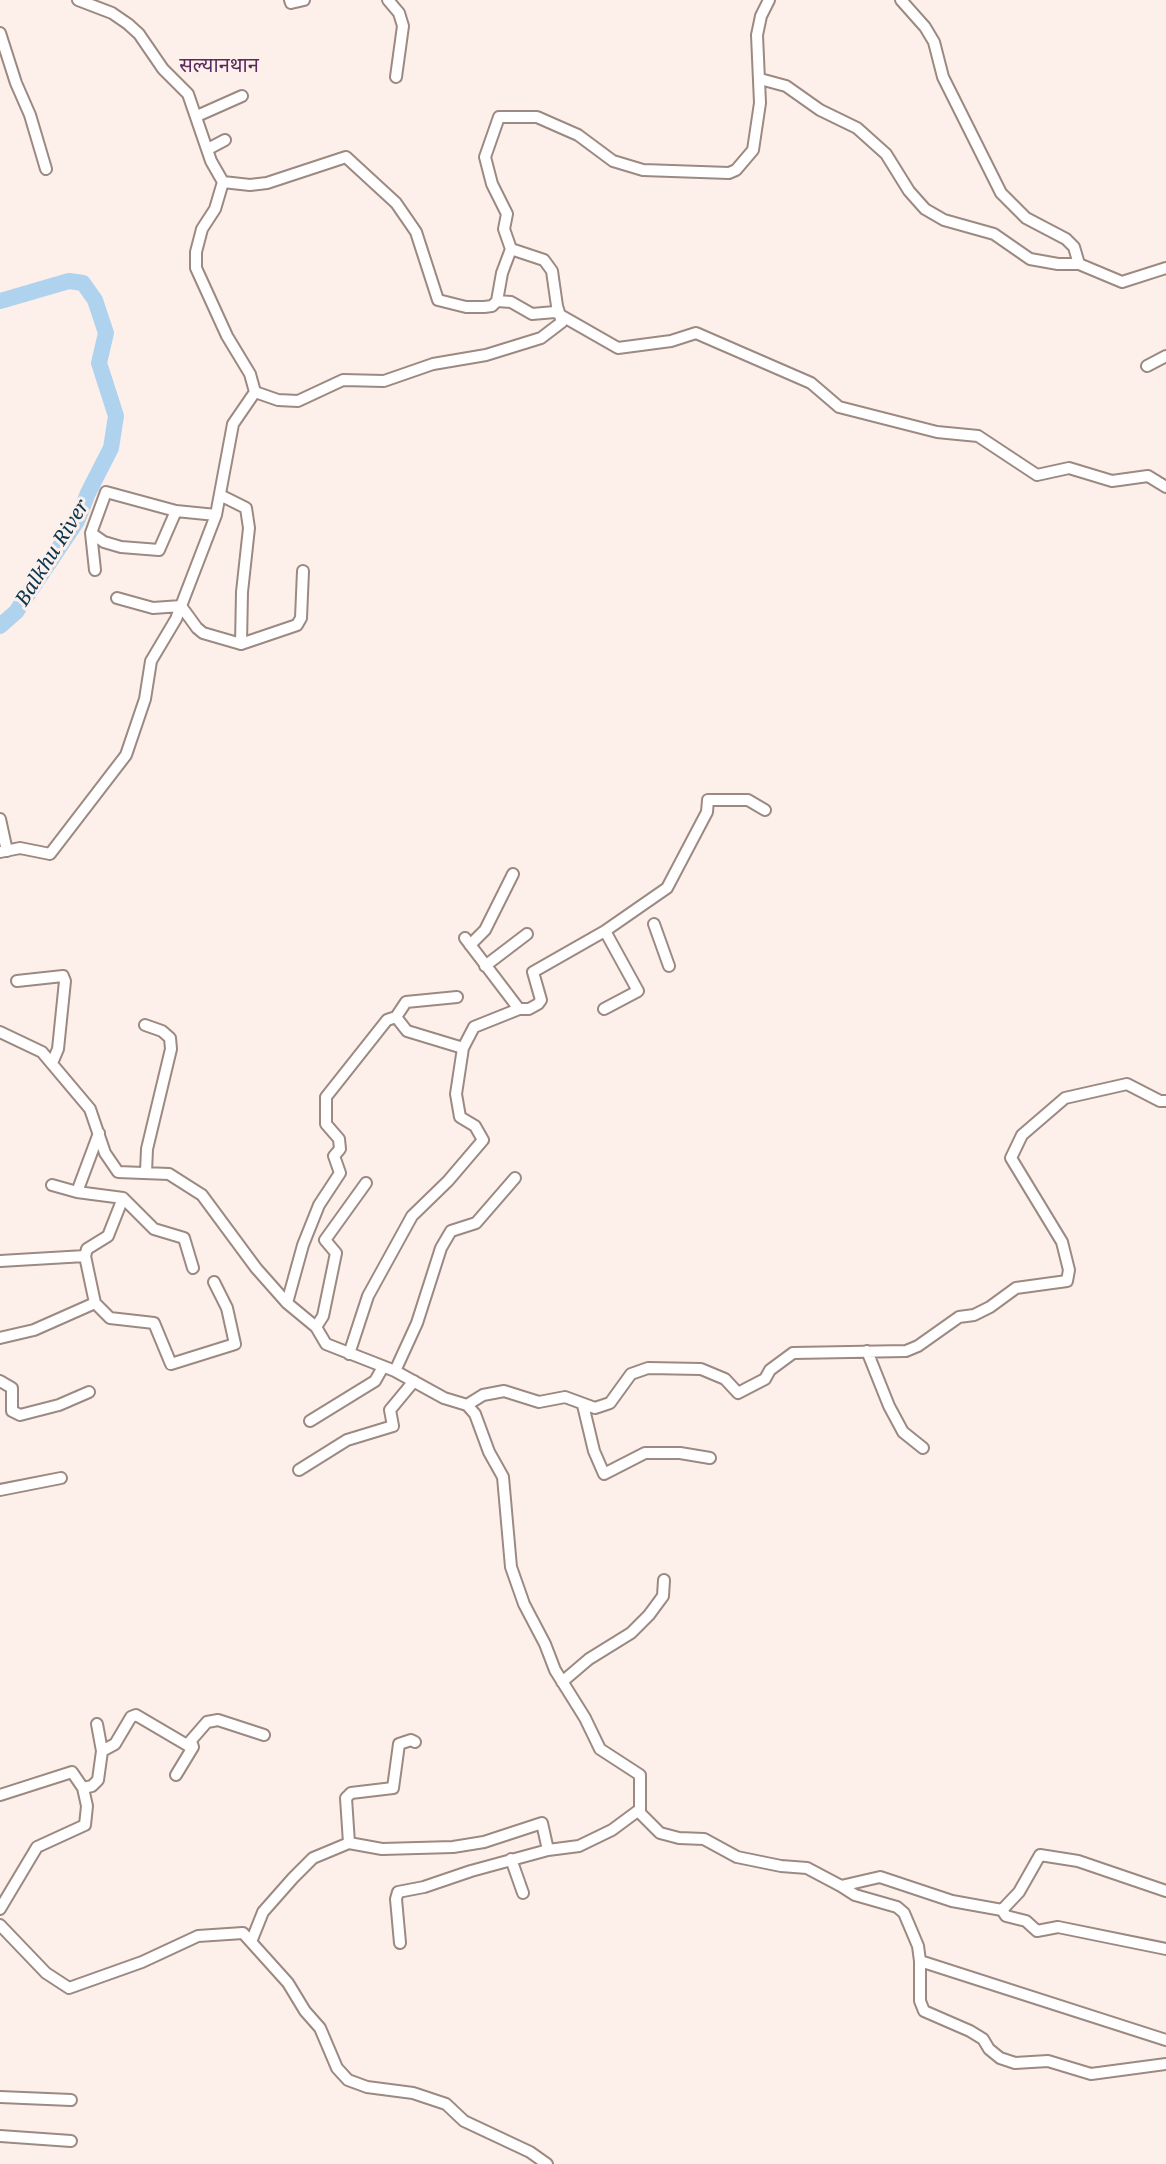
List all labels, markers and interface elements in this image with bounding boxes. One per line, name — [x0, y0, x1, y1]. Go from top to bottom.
district label: सल्यानथान — [179, 54, 259, 78]
water label: Balkhu River — [11, 495, 95, 611]

